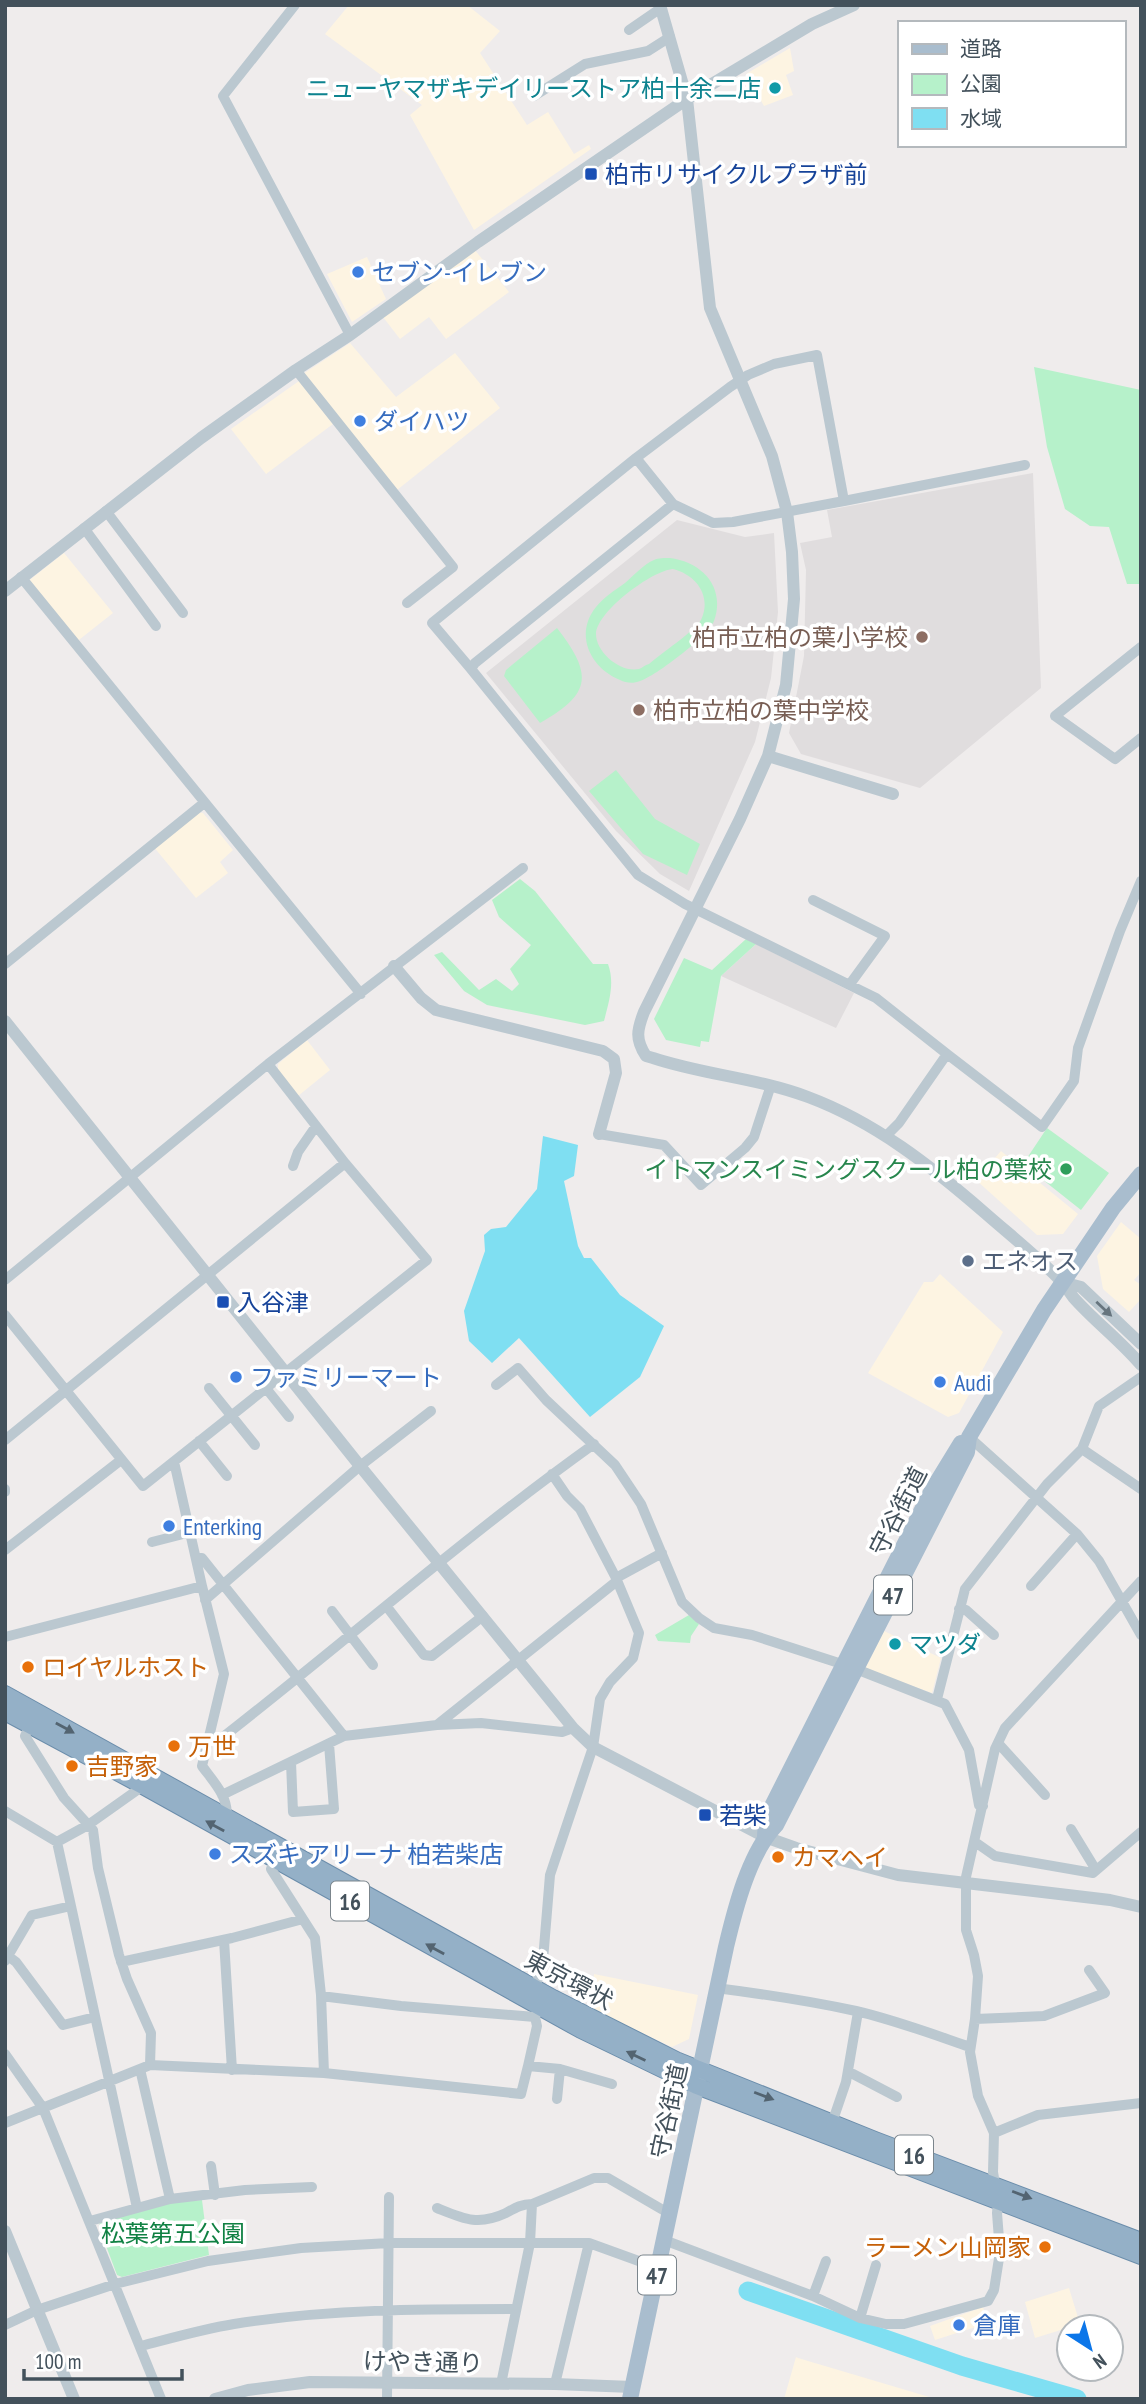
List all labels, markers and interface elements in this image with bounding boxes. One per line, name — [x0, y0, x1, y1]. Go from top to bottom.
legend — [898, 21, 1125, 147]
text: 道路 — [960, 35, 1002, 62]
text: 公園 — [960, 70, 1002, 97]
place label: ニューヤマザキデイリーストア柏十余二店 — [306, 73, 761, 104]
marker: ニューヤマザキデイリーストア柏十余二店 — [767, 80, 783, 96]
text: 水域 — [960, 105, 1002, 132]
place label: 柏市リサイクルプラザ前 — [605, 159, 868, 190]
marker: 柏市リサイクルプラザ前 — [583, 166, 599, 182]
place label: セブン-イレブン — [372, 257, 547, 288]
marker: セブン-イレブン — [350, 264, 366, 280]
place label: ダイハツ — [374, 406, 470, 437]
marker: ダイハツ — [352, 413, 368, 429]
place label: 柏市立柏の葉小学校 — [692, 622, 908, 653]
marker: 柏市立柏の葉小学校 — [914, 629, 930, 645]
place label: 柏市立柏の葉中学校 — [653, 695, 869, 726]
marker: 柏市立柏の葉中学校 — [631, 702, 647, 718]
place label: イトマンスイミングスクール柏の葉校 — [644, 1154, 1052, 1185]
marker: イトマンスイミングスクール柏の葉校 — [1058, 1161, 1074, 1177]
place label: エネオス — [982, 1246, 1078, 1277]
marker: エネオス — [960, 1253, 976, 1269]
place label: 入谷津 — [237, 1287, 309, 1318]
marker: 入谷津 — [215, 1294, 231, 1310]
one-way arrow — [1095, 1301, 1112, 1317]
place label: ファミリーマート — [250, 1362, 442, 1393]
place label: Audi — [954, 1367, 991, 1398]
marker: ファミリーマート — [228, 1369, 244, 1385]
marker: Audi — [932, 1374, 948, 1390]
street label: 守谷街道 — [862, 1461, 934, 1561]
place label: Enterking — [183, 1511, 262, 1542]
marker: Enterking — [161, 1518, 177, 1534]
road number: 47 — [874, 1576, 912, 1614]
place label: マツダ — [909, 1629, 981, 1660]
marker: マツダ — [887, 1636, 903, 1652]
place label: ロイヤルホスト — [42, 1652, 209, 1683]
marker: ロイヤルホスト — [20, 1659, 36, 1675]
one-way arrow — [55, 1722, 75, 1734]
place label: 万世 — [188, 1731, 236, 1762]
marker: 万世 — [166, 1738, 182, 1754]
place label: 吉野家 — [86, 1751, 158, 1782]
marker: 吉野家 — [64, 1758, 80, 1774]
place label: 若柴 — [719, 1800, 767, 1831]
marker: 若柴 — [697, 1807, 713, 1823]
one-way arrow — [205, 1821, 225, 1832]
place label: スズキ アリーナ 柏若柴店 — [229, 1839, 503, 1870]
place label: カマヘイ — [792, 1842, 888, 1873]
marker: スズキ アリーナ 柏若柴店 — [207, 1846, 223, 1862]
marker: カマヘイ — [770, 1849, 786, 1865]
road number: 16 — [331, 1882, 369, 1920]
one-way arrow — [426, 1943, 445, 1955]
street label: 東京環状 — [519, 1944, 619, 2016]
one-way arrow — [626, 2050, 646, 2062]
street label: 守谷街道 — [644, 2061, 694, 2161]
one-way arrow — [753, 2090, 774, 2101]
road number: 16 — [895, 2136, 933, 2174]
one-way arrow — [1011, 2190, 1032, 2201]
park label: 松葉第五公園 — [101, 2218, 245, 2249]
place label: ラーメン山岡家 — [864, 2232, 1031, 2263]
marker: ラーメン山岡家 — [1037, 2239, 1053, 2255]
road number: 47 — [638, 2256, 676, 2294]
place label: 倉庫 — [973, 2310, 1021, 2341]
north arrow — [1055, 2313, 1125, 2383]
marker: 倉庫 — [951, 2317, 967, 2333]
scale bar — [24, 2338, 182, 2382]
street label: けやき通り — [363, 2345, 483, 2379]
text: 100 m — [35, 2348, 81, 2375]
text: N — [1089, 2349, 1111, 2374]

